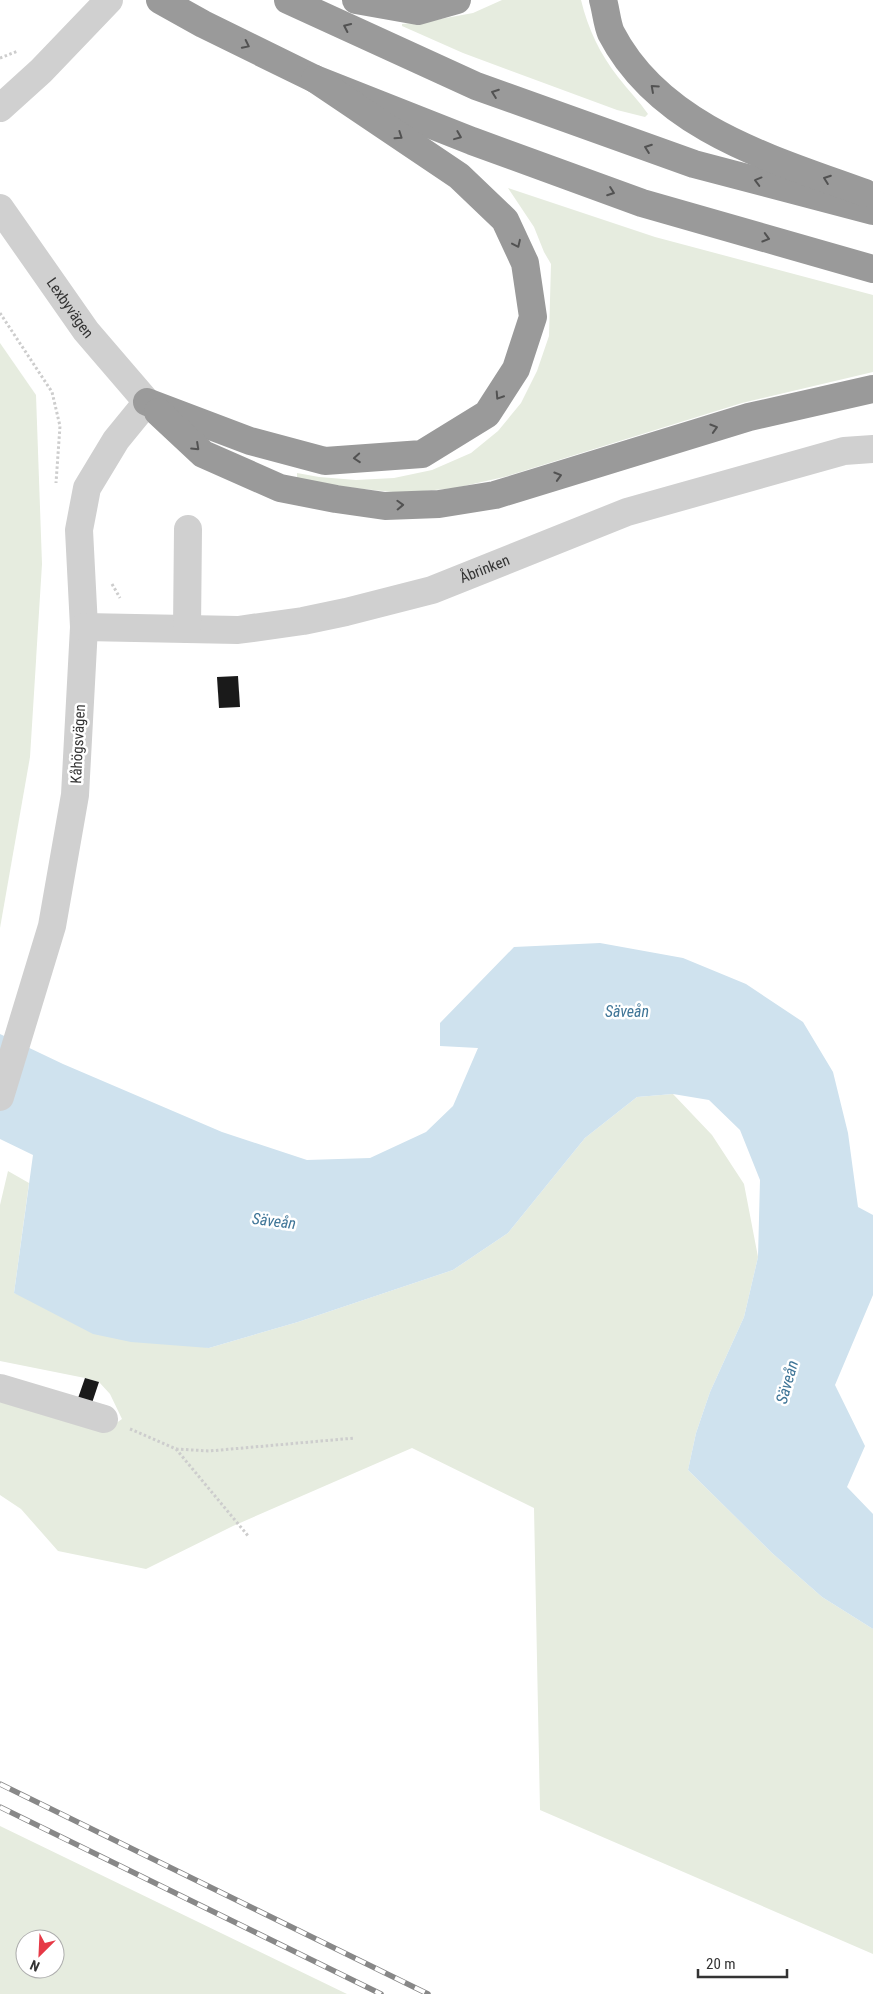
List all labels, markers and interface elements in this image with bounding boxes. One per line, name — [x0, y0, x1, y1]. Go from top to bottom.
one-way arrow — [343, 23, 352, 34]
one-way arrow — [241, 39, 250, 49]
one-way arrow — [650, 85, 659, 94]
one-way arrow — [492, 89, 500, 99]
one-way arrow — [393, 130, 403, 139]
one-way arrow — [453, 130, 462, 140]
one-way arrow — [645, 144, 653, 154]
one-way arrow — [824, 175, 832, 185]
one-way arrow — [754, 176, 763, 187]
one-way arrow — [606, 186, 615, 196]
one-way arrow — [762, 233, 770, 243]
one-way arrow — [510, 239, 521, 248]
street label: Lexbyvägen — [43, 274, 97, 342]
one-way arrow — [495, 391, 505, 400]
one-way arrow — [709, 423, 717, 433]
one-way arrow — [190, 441, 199, 450]
one-way arrow — [353, 453, 361, 464]
one-way arrow — [554, 471, 562, 481]
one-way arrow — [396, 500, 404, 511]
street label: Åbrinken — [457, 551, 512, 587]
street label: Kåhögsvägen — [67, 704, 89, 784]
water label: Säveån — [605, 1002, 649, 1021]
water label: Säveån — [251, 1209, 297, 1233]
water label: Säveån — [772, 1358, 802, 1406]
north arrow — [15, 1929, 65, 1979]
scale bar — [698, 1946, 787, 1978]
text: 20 m — [706, 1955, 736, 1973]
text: N — [28, 1957, 42, 1975]

